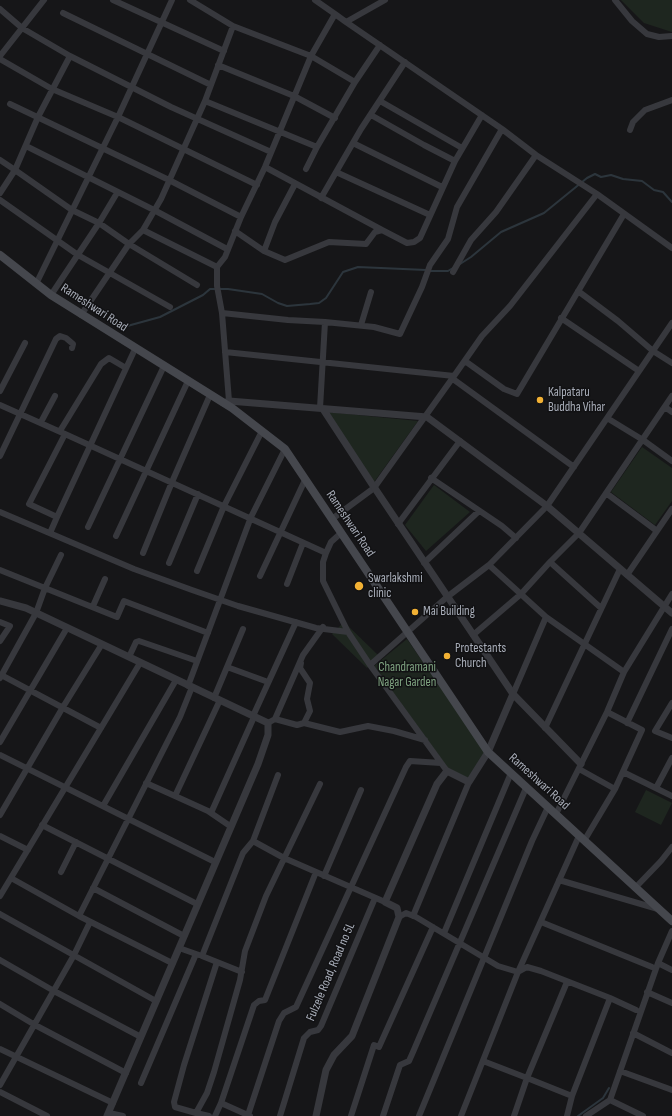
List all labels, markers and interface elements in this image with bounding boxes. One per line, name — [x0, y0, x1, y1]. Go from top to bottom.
street label: Rameshwari Road — [58, 281, 130, 335]
place label: Kalpataru Buddha Vihar — [548, 385, 605, 416]
marker: Kalpataru Buddha Vihar — [535, 395, 545, 405]
street label: Rameshwari Road — [322, 488, 378, 560]
place label: Swarlakshmi clinic — [368, 571, 423, 602]
marker: Swarlakshmi clinic — [353, 580, 365, 592]
place label: Mai Building — [423, 604, 475, 620]
marker: Mai Building — [410, 607, 420, 617]
place label: Protestants Church — [455, 641, 506, 672]
marker: Protestants Church — [442, 651, 452, 661]
park label: Chandramani Nagar Garden — [378, 660, 436, 691]
street label: Rameshwari Road — [505, 751, 573, 813]
street label: Fulzele Road, Road no 5L — [303, 921, 359, 1023]

